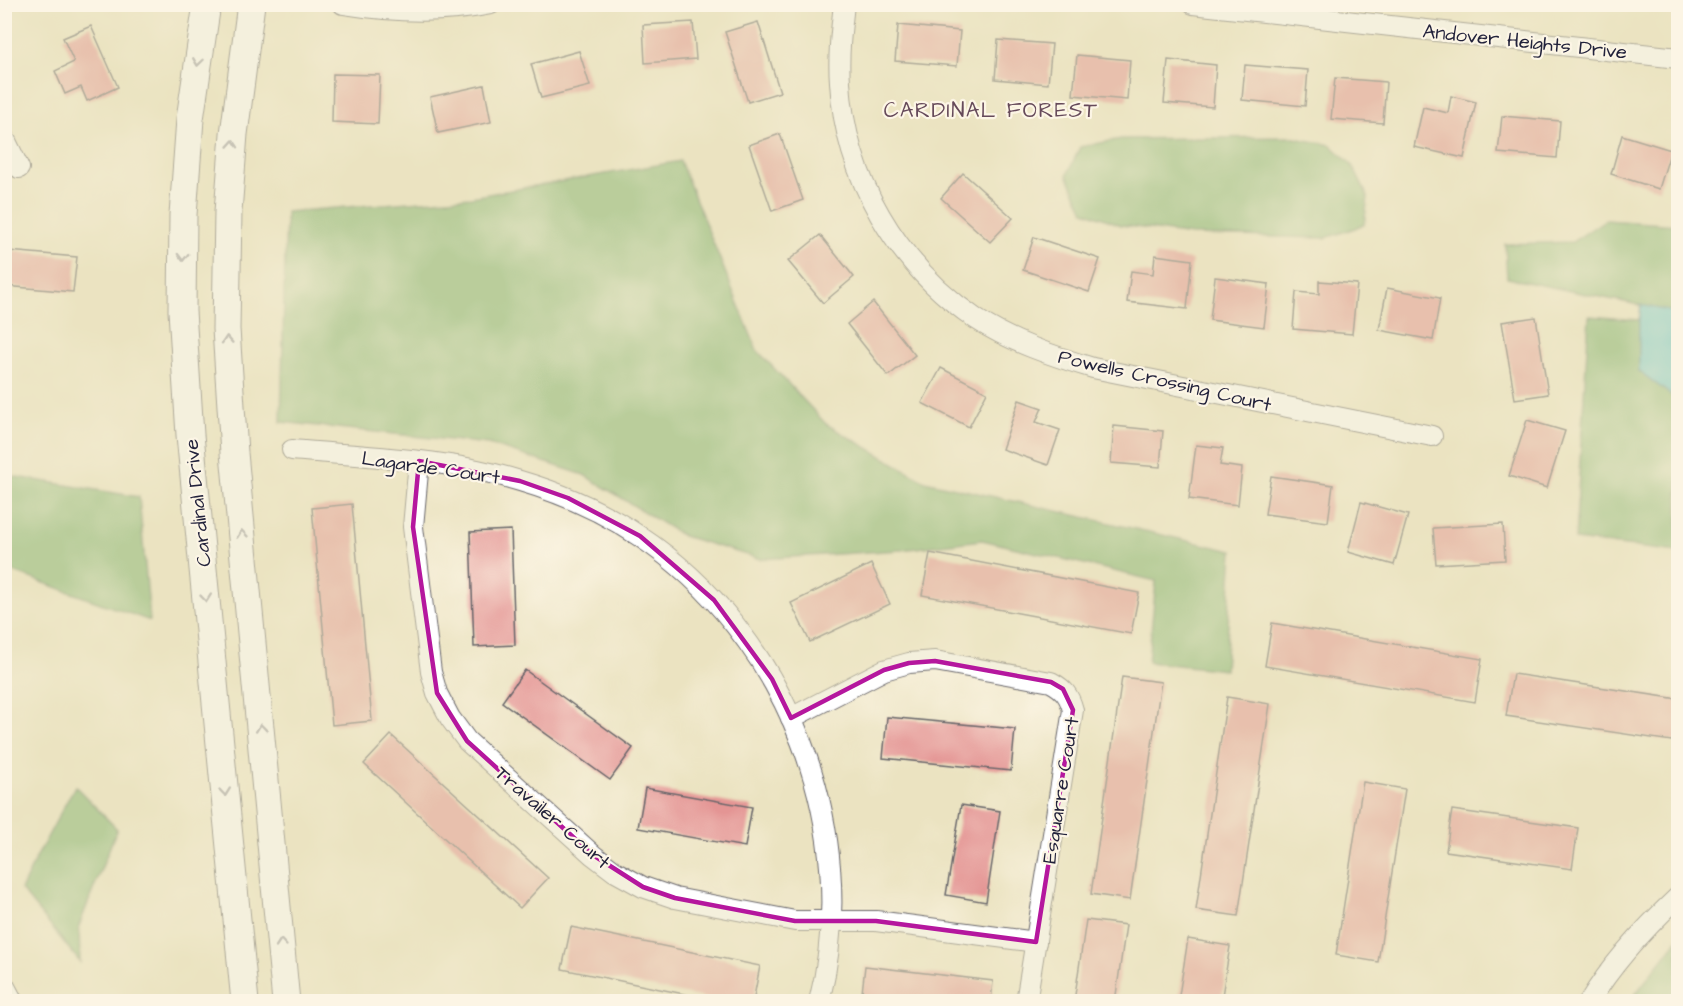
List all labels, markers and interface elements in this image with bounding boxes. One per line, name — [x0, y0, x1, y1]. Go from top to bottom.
street label: Andover Heights Drive — [1421, 17, 1629, 68]
one-way arrow — [192, 58, 205, 67]
district label: CARDINAL FOREST — [884, 96, 1098, 125]
one-way arrow — [227, 139, 240, 148]
one-way arrow — [177, 252, 189, 261]
one-way arrow — [220, 335, 233, 344]
street label: Powells Crossing Court — [1055, 343, 1274, 420]
street label: Cardinal Drive — [177, 438, 219, 568]
street label: Lagarde Court — [360, 444, 502, 493]
one-way arrow — [236, 530, 249, 539]
one-way arrow — [199, 593, 212, 602]
street label: Esquarre Court — [1036, 715, 1086, 865]
one-way arrow — [255, 724, 268, 733]
street label: Travailer Court — [488, 760, 616, 876]
one-way arrow — [218, 787, 231, 796]
one-way arrow — [275, 939, 288, 948]

